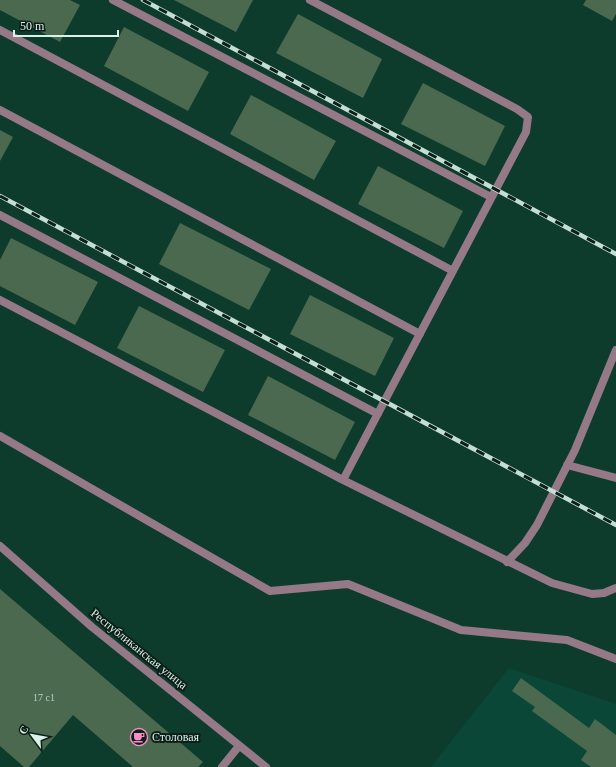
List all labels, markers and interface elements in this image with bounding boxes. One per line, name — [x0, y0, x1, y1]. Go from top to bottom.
scale bar — [14, 12, 118, 38]
text: 50 m — [20, 19, 45, 33]
street label: Республиканская улица — [88, 606, 190, 693]
house number: 17 с1 — [33, 692, 55, 703]
north arrow — [12, 715, 52, 755]
text: С — [16, 723, 31, 736]
cafe icon: Столовая — [129, 727, 149, 747]
place label: Столовая — [152, 730, 200, 744]

